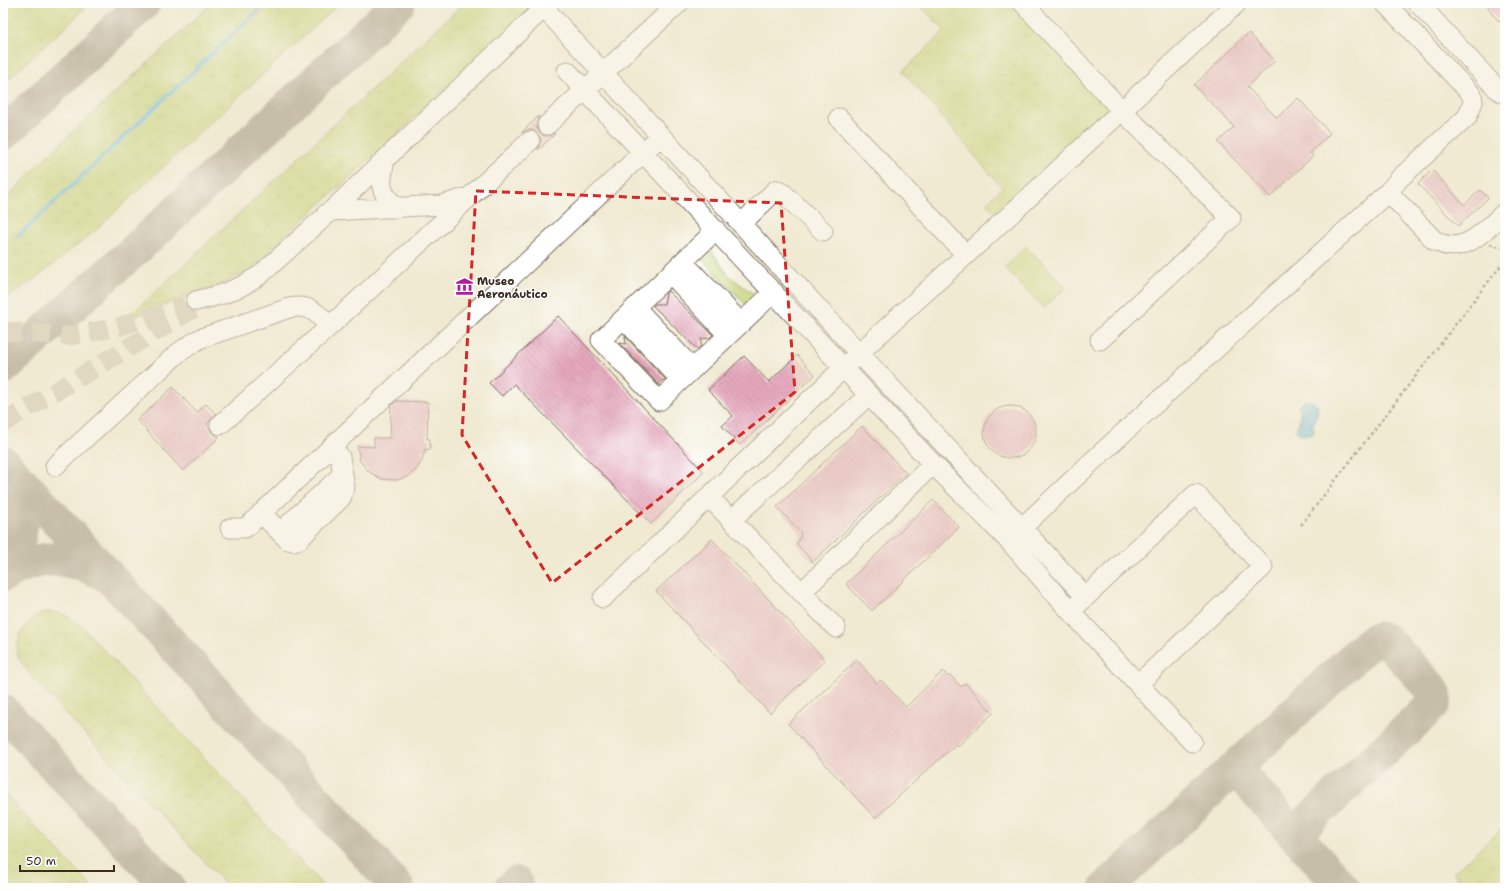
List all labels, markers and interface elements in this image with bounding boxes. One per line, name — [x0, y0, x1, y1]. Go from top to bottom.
place label: Museo Aeronáutico — [477, 274, 548, 302]
museum icon: Museo Aeronáutico — [454, 277, 474, 297]
scale bar — [20, 847, 114, 873]
text: 50 m — [26, 853, 56, 869]

